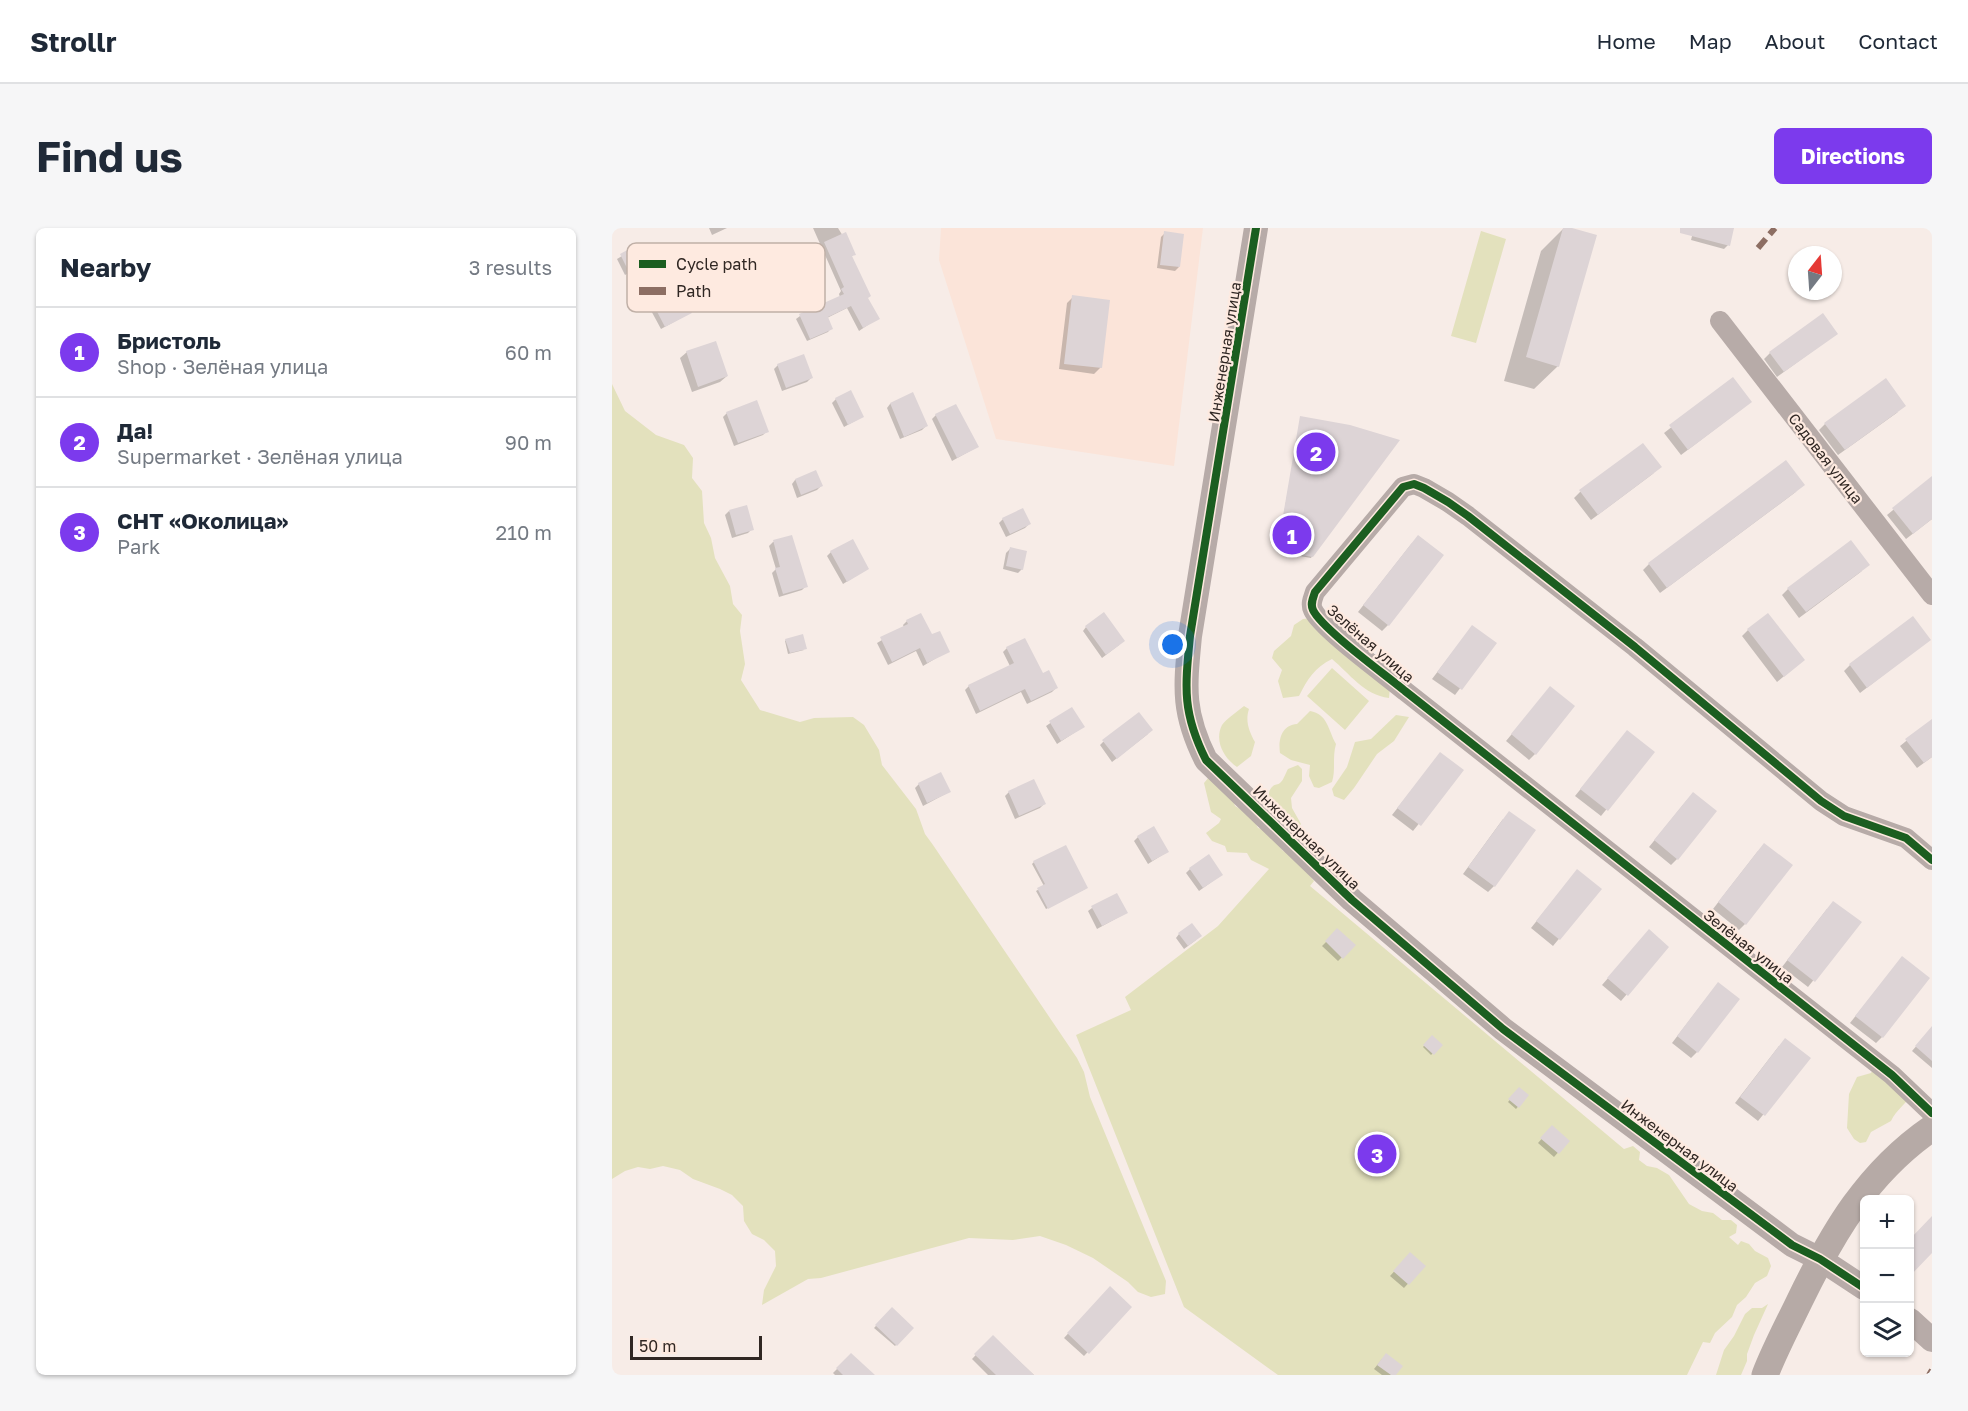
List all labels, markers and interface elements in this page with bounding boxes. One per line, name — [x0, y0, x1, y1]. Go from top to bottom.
text: Strollr — [30, 25, 117, 58]
text: Home — [1596, 28, 1656, 54]
text: Map — [1689, 28, 1732, 54]
text: About — [1765, 28, 1825, 54]
text: Contact — [1858, 28, 1938, 54]
button: Directions — [1774, 128, 1932, 184]
text: Find us — [36, 131, 183, 181]
legend — [627, 243, 825, 312]
north arrow — [1788, 246, 1842, 300]
text: Nearby — [60, 252, 151, 283]
text: Cycle path — [676, 254, 757, 274]
text: 3 results — [469, 255, 552, 279]
text: Path — [676, 281, 711, 301]
street label: Инженерная улица — [1204, 281, 1244, 423]
text: Бристоль — [117, 327, 221, 354]
text: 1 — [74, 340, 85, 364]
text: 60 m — [505, 340, 552, 364]
text: Shop · Зелёная улица — [117, 354, 328, 378]
street label: Садовая улица — [1785, 409, 1867, 507]
text: Да! — [117, 417, 153, 444]
text: 2 — [73, 430, 86, 454]
text: 90 m — [505, 430, 552, 454]
pin: 2 — [1296, 430, 1336, 474]
text: Supermarket · Зелёная улица — [117, 444, 403, 468]
text: СНТ «Околица» — [117, 507, 288, 534]
pin: 1 — [1272, 512, 1312, 558]
text: 3 — [73, 520, 86, 544]
text: 210 m — [496, 520, 552, 544]
text: Park — [117, 534, 160, 558]
street label: Зелёная улица — [1324, 600, 1418, 686]
your location — [1158, 630, 1187, 659]
street label: Инженерная улица — [1250, 781, 1364, 893]
street label: Зелёная улица — [1700, 905, 1798, 987]
street label: Инженерная улица — [1618, 1095, 1742, 1195]
pin: 3 — [1358, 1132, 1396, 1176]
map controls — [1860, 1195, 1914, 1357]
button: + — [1860, 1195, 1914, 1249]
button: − — [1860, 1249, 1914, 1303]
button: layers — [1860, 1303, 1914, 1357]
scale bar — [630, 1333, 762, 1360]
text: 50 m — [639, 1336, 676, 1356]

